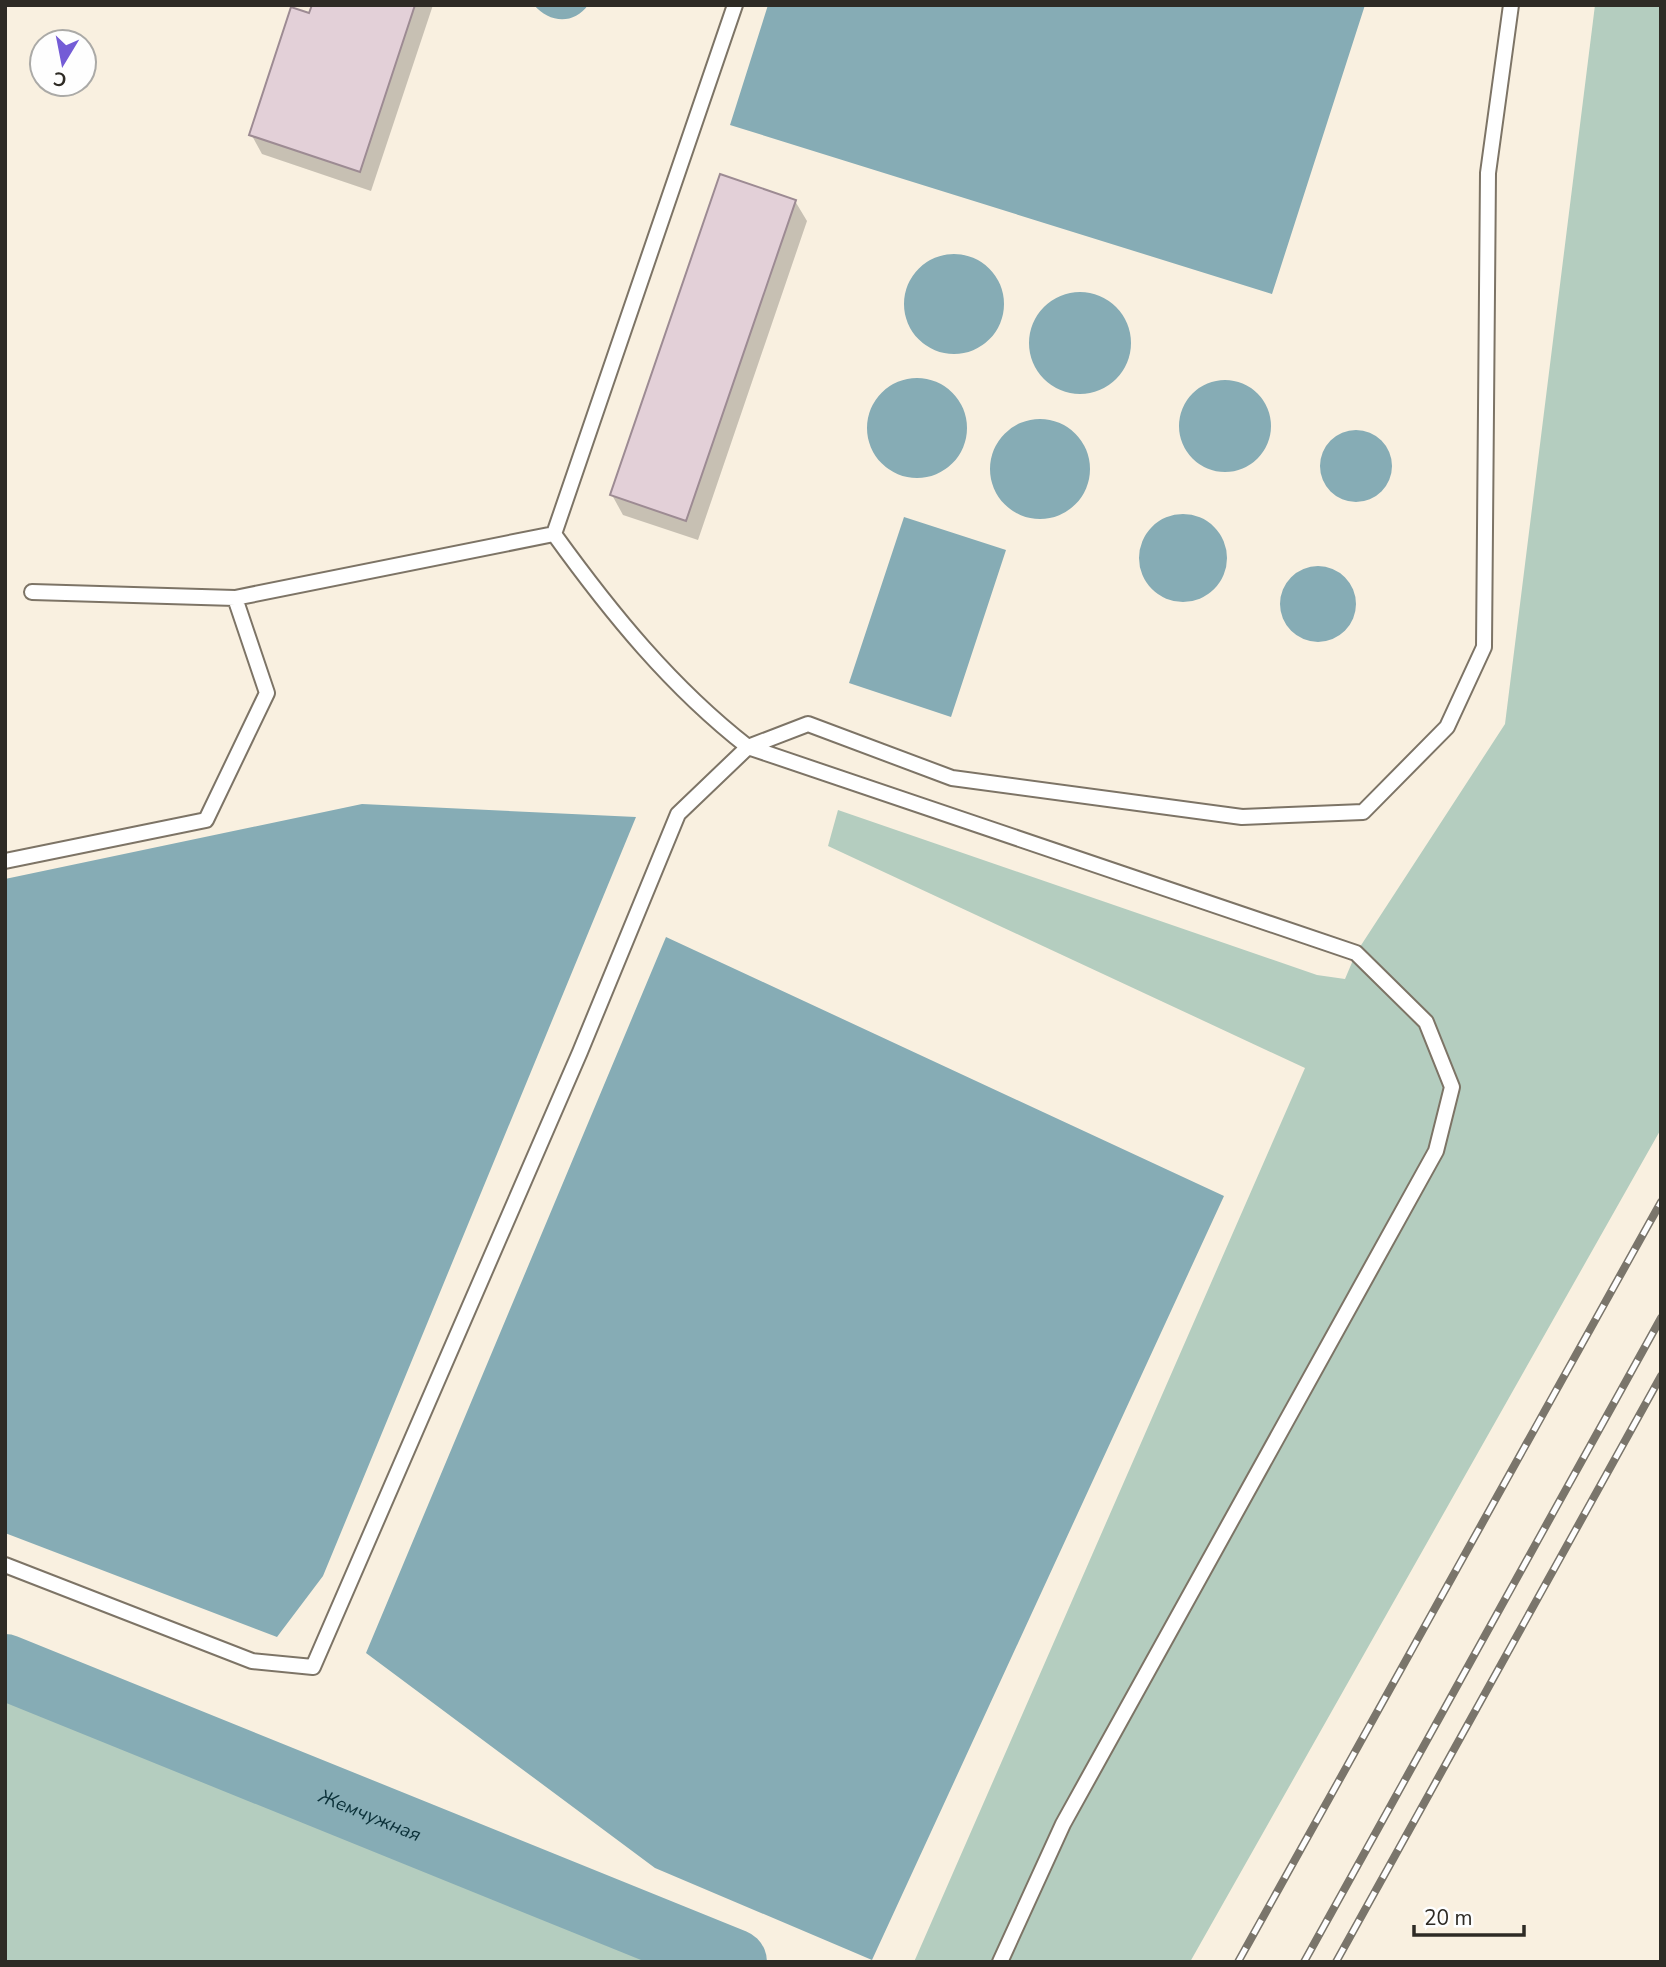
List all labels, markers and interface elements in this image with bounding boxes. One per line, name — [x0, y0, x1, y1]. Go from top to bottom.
north arrow — [28, 28, 98, 98]
text: С — [52, 65, 69, 93]
water label: Жемчужная — [314, 1783, 425, 1848]
scale bar — [1414, 1894, 1524, 1938]
text: 20 m — [1424, 1904, 1473, 1932]

